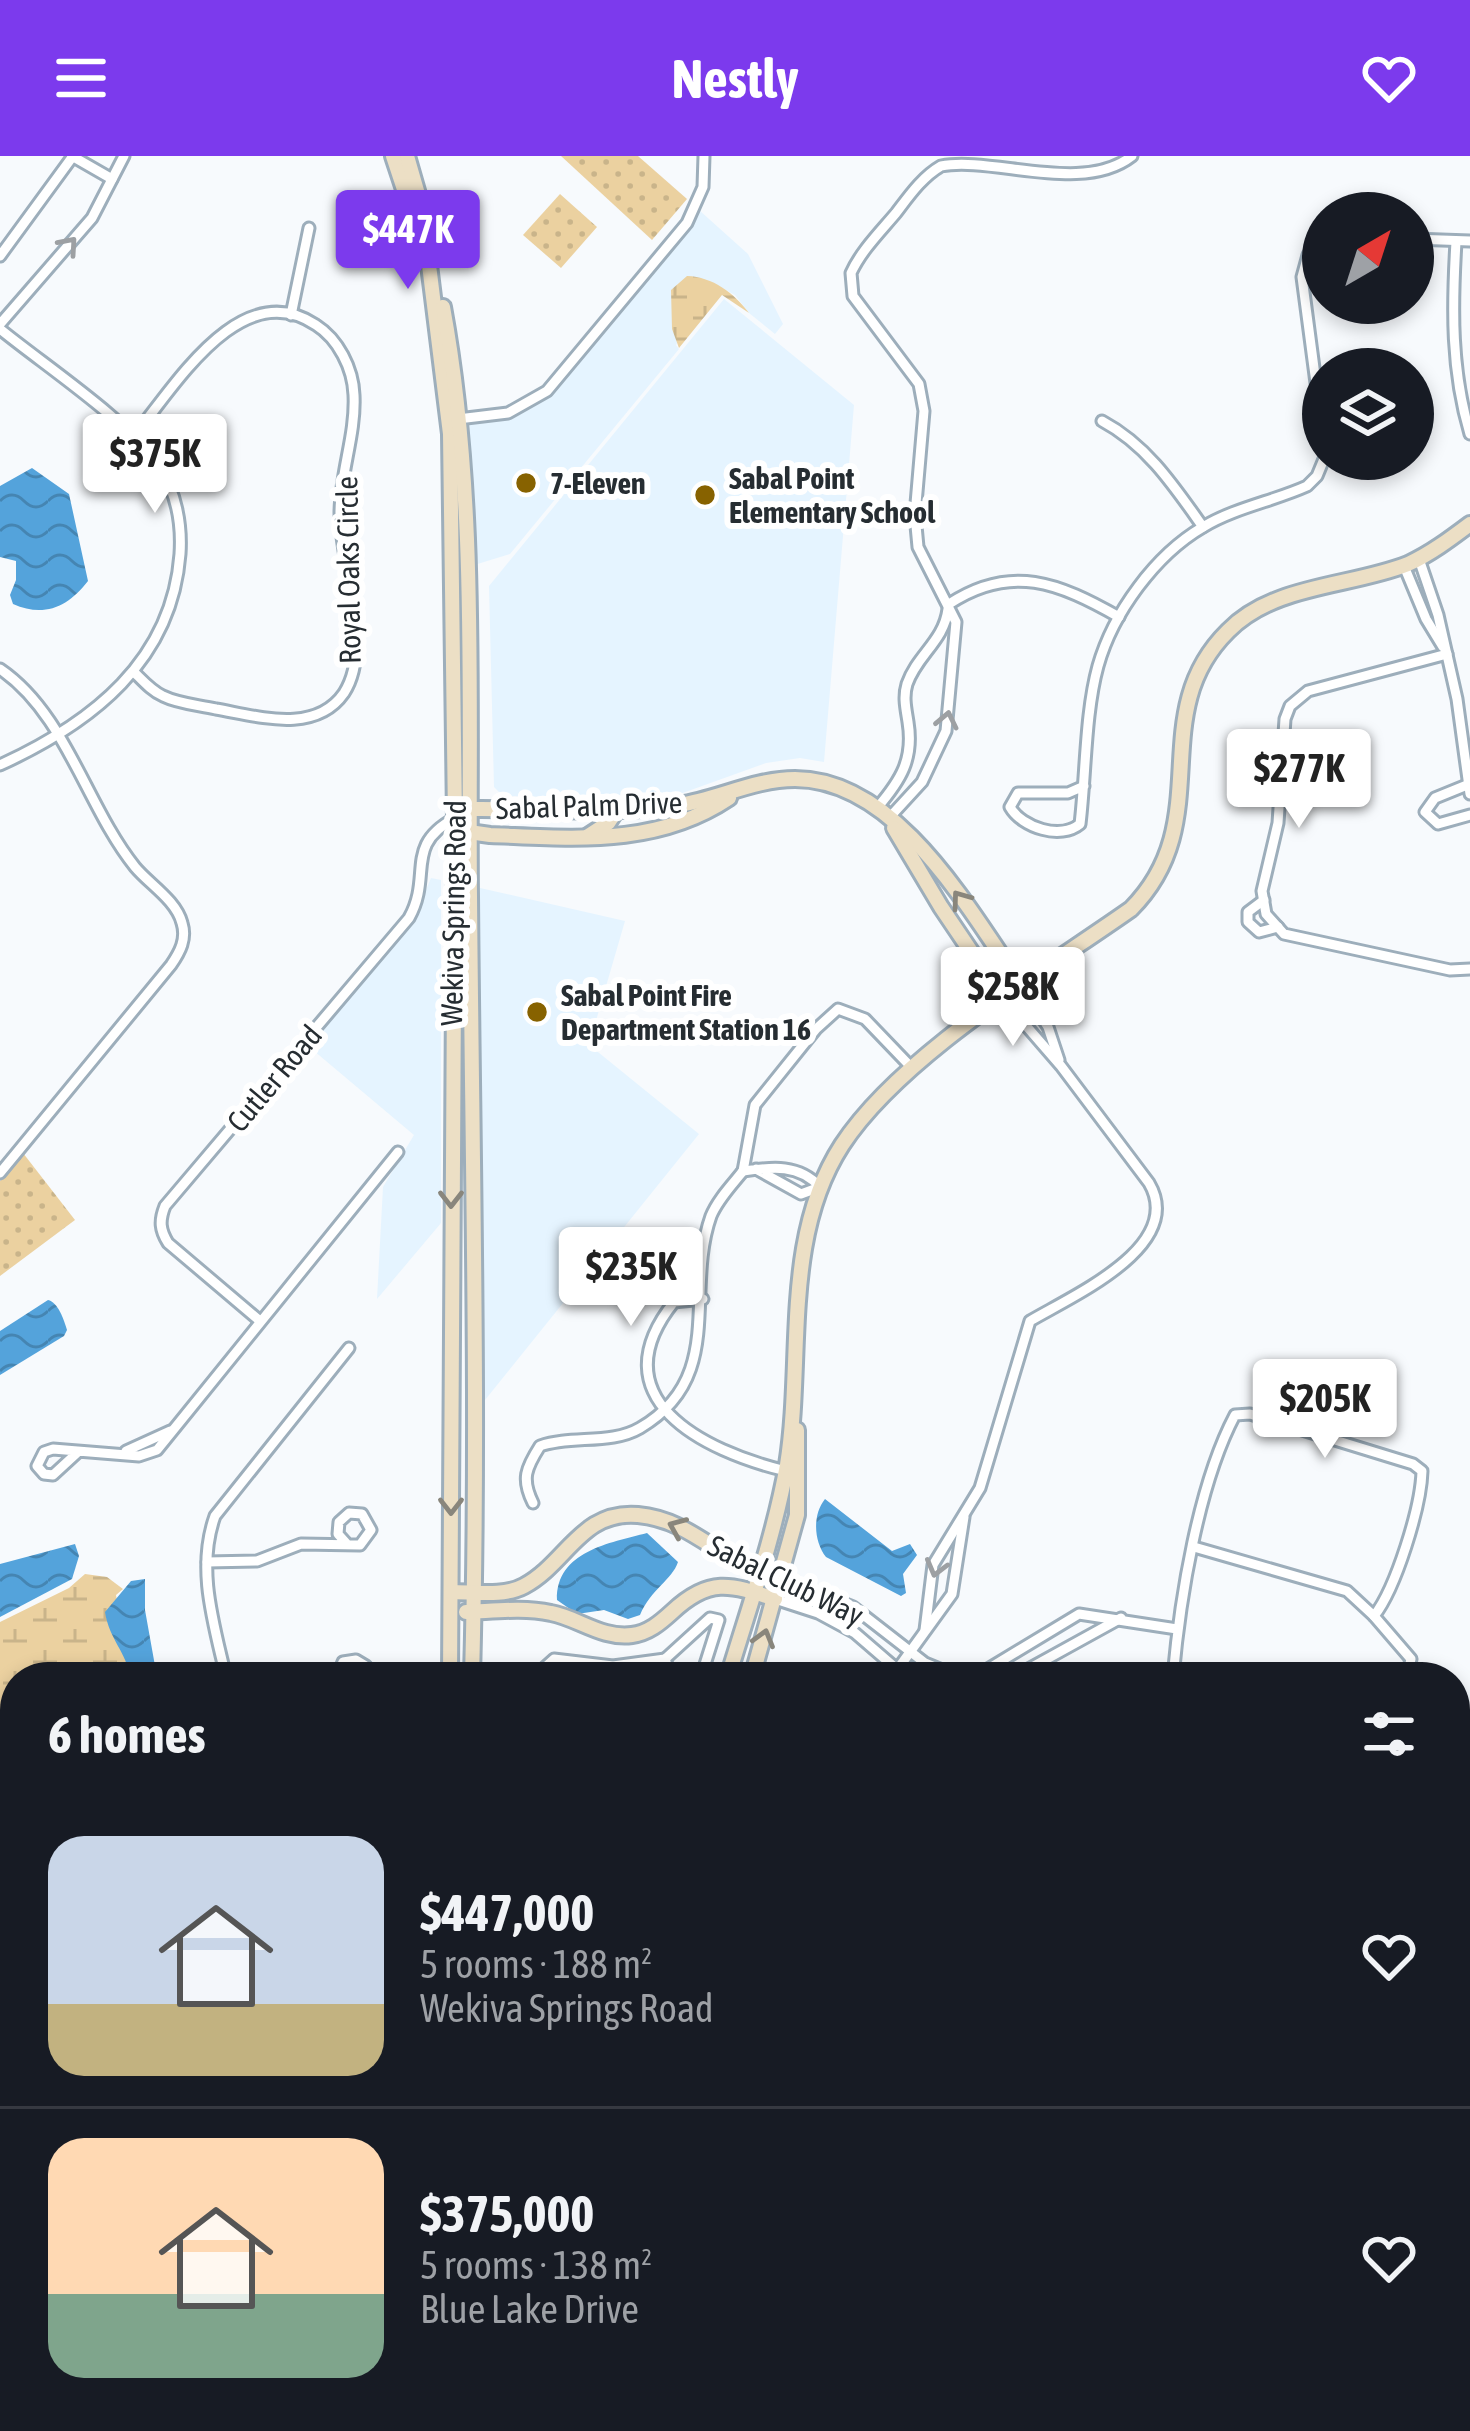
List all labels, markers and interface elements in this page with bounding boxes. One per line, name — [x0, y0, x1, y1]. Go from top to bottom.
icon: menu — [48, 45, 114, 111]
icon: heart — [1356, 45, 1422, 111]
text: Nestly — [671, 48, 799, 109]
pin: $447K — [324, 190, 492, 292]
north arrow — [1302, 192, 1434, 324]
map controls — [1302, 192, 1434, 480]
text: $447K — [363, 207, 453, 251]
one-way arrow — [55, 237, 76, 258]
button: layers — [1302, 348, 1434, 480]
pin: $375K — [71, 414, 239, 516]
text: $375K — [110, 431, 200, 475]
place label: Sabal Point Elementary School — [729, 461, 936, 529]
place label: 7-Eleven — [550, 466, 646, 500]
marker: 7-Eleven — [513, 470, 539, 496]
street label: Royal Oaks Circle — [329, 476, 367, 664]
marker: Sabal Point Elementary School — [692, 482, 718, 508]
one-way arrow — [933, 710, 958, 730]
pin: $277K — [1215, 729, 1383, 831]
text: $277K — [1254, 746, 1344, 790]
street label: Sabal Palm Drive — [495, 785, 683, 825]
street label: Wekiva Springs Road — [434, 800, 472, 1026]
one-way arrow — [952, 891, 974, 912]
pin: $258K — [929, 947, 1097, 1049]
text: $258K — [968, 964, 1058, 1008]
place label: Sabal Point Fire Department Station 16 — [561, 978, 811, 1046]
marker: Sabal Point Fire Department Station 16 — [524, 999, 550, 1025]
street label: Cutler Road — [220, 1018, 328, 1138]
one-way arrow — [438, 1191, 464, 1209]
pin: $235K — [547, 1227, 715, 1329]
text: $235K — [586, 1244, 676, 1288]
pin: $205K — [1241, 1359, 1409, 1461]
text: $205K — [1280, 1376, 1370, 1420]
one-way arrow — [438, 1498, 464, 1516]
one-way arrow — [668, 1517, 689, 1541]
street label: Sabal Club Way — [703, 1528, 869, 1632]
one-way arrow — [926, 1557, 951, 1578]
one-way arrow — [749, 1628, 774, 1649]
icon: filters — [1356, 1701, 1422, 1767]
text: 6 homes — [48, 1705, 206, 1764]
text: $447,000 — [420, 1883, 594, 1942]
icon: home — [144, 1884, 288, 2028]
icon: heart — [1356, 1923, 1422, 1989]
text: 5 rooms · 188 m² — [420, 1942, 652, 1986]
text: Wekiva Springs Road — [420, 1986, 714, 2030]
text: $375,000 — [420, 2184, 594, 2243]
icon: home — [144, 2186, 288, 2330]
icon: heart — [1356, 2225, 1422, 2291]
text: 5 rooms · 138 m² — [420, 2243, 652, 2287]
text: Blue Lake Drive — [420, 2287, 639, 2331]

